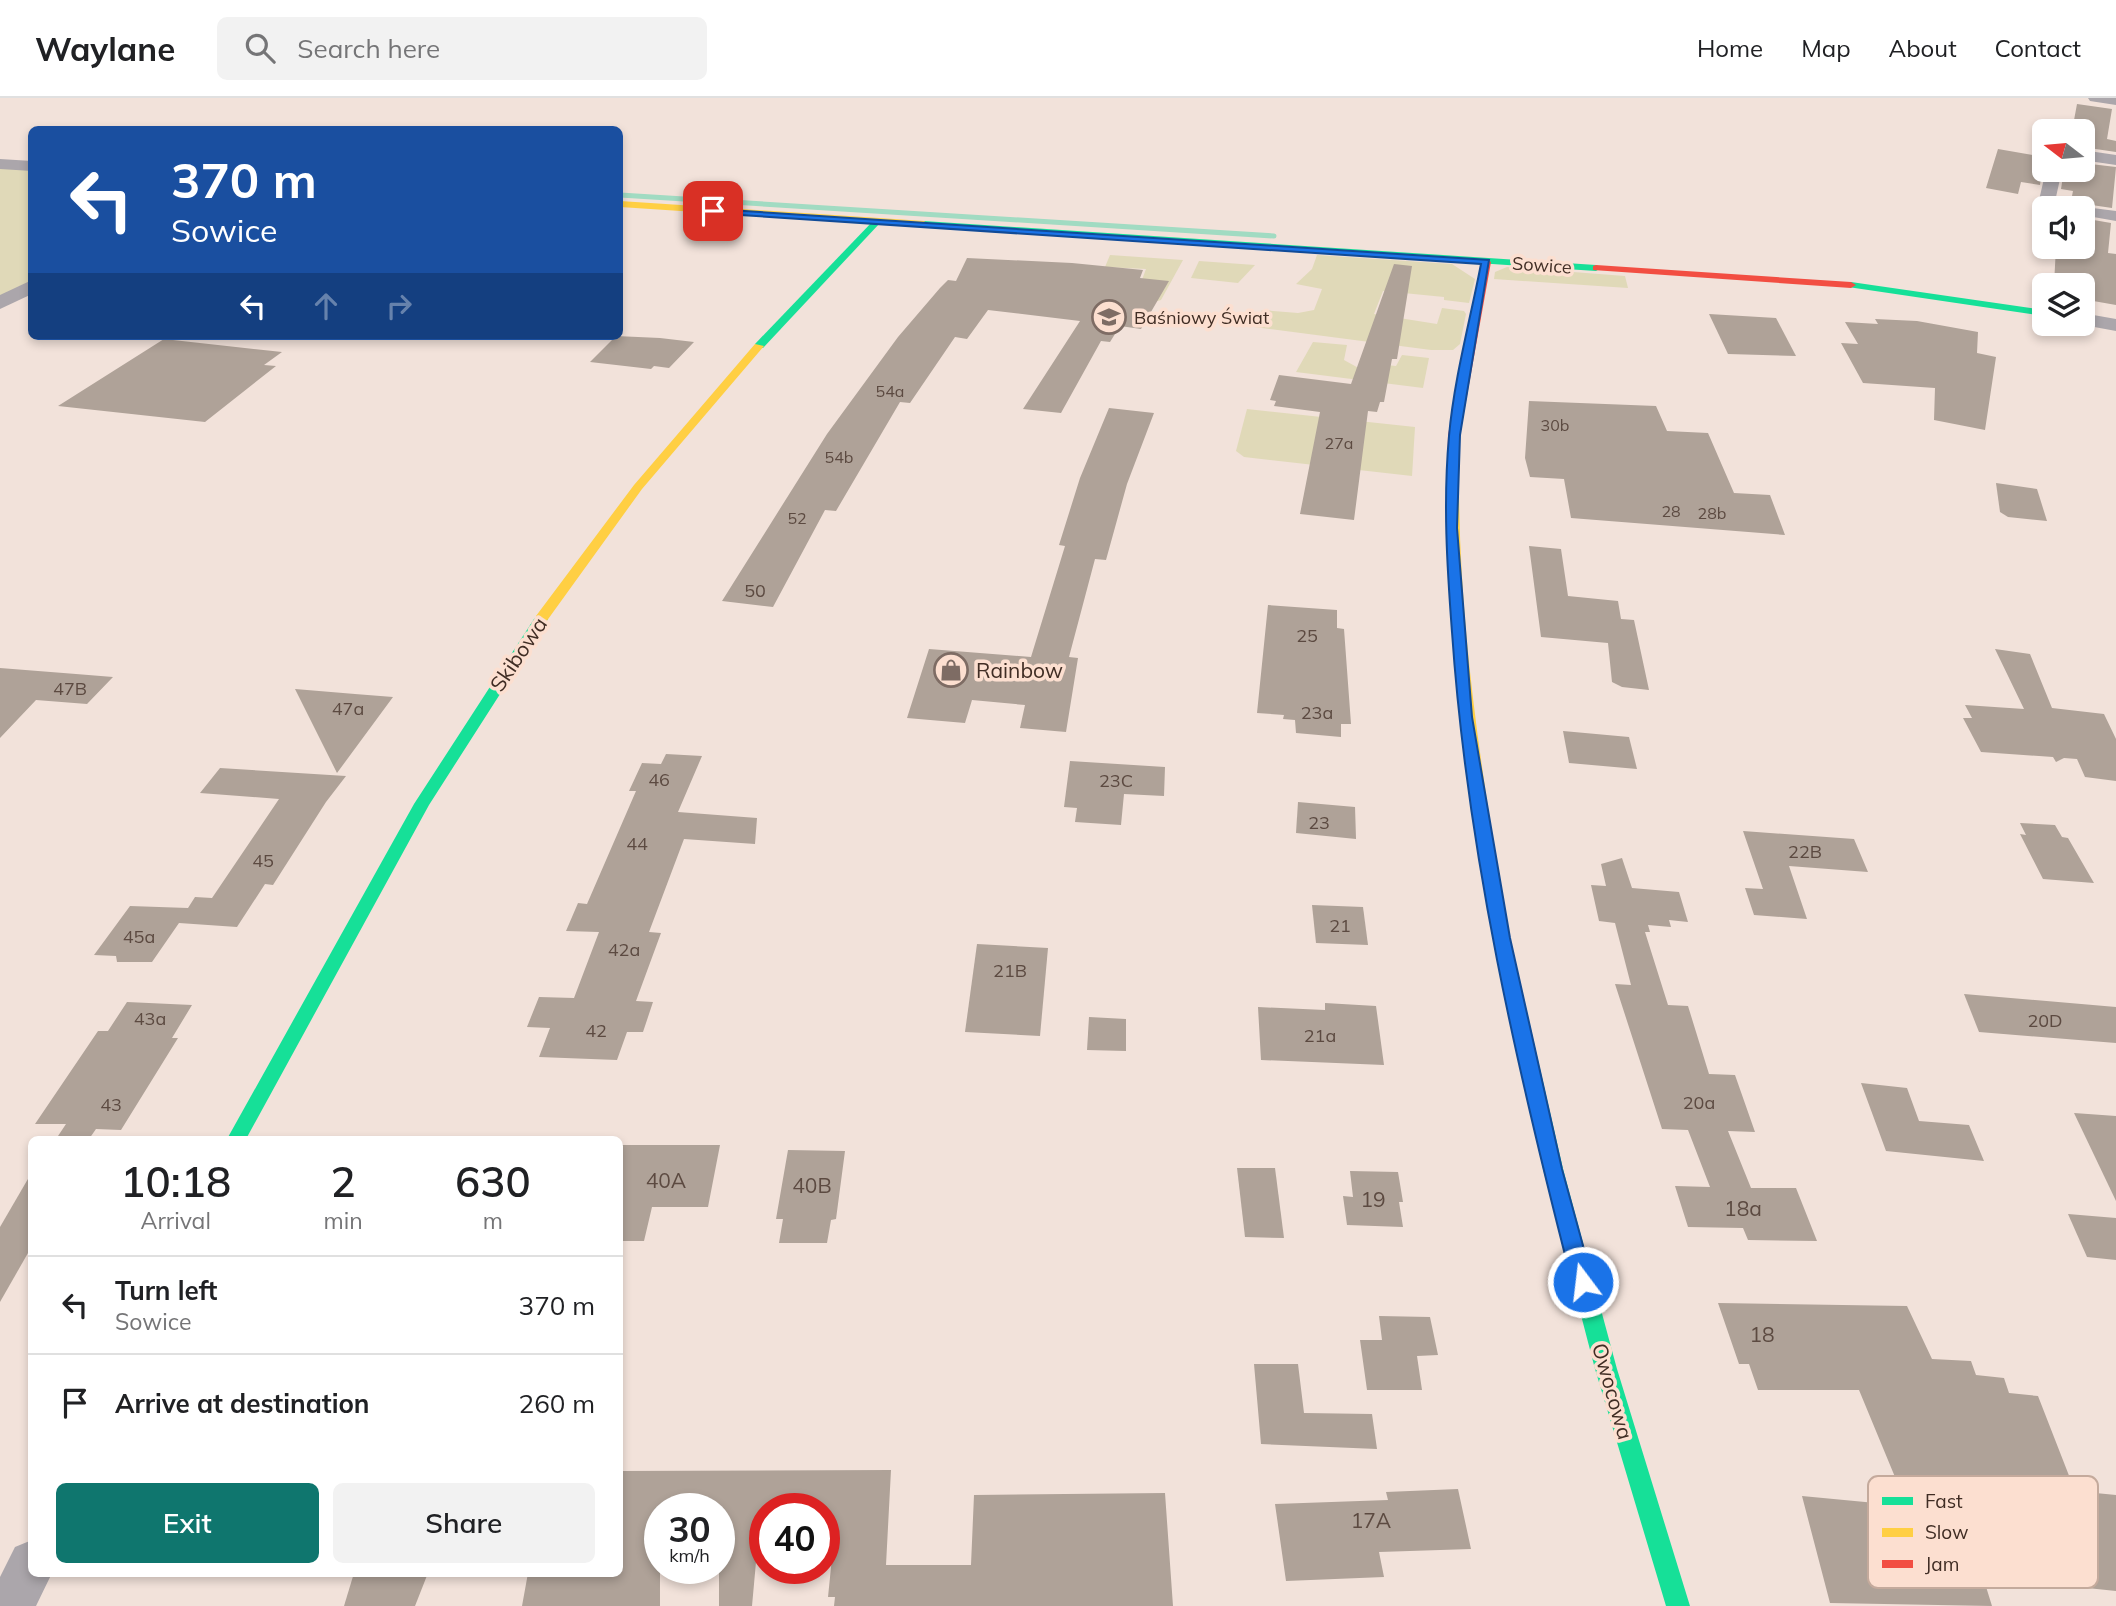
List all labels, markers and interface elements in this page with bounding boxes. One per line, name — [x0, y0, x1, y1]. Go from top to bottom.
search box — [217, 17, 707, 80]
text: Waylane — [35, 28, 175, 69]
icon: search — [241, 29, 279, 67]
text: Search here — [297, 32, 440, 65]
text: Home — [1697, 33, 1763, 63]
text: Map — [1801, 33, 1851, 63]
text: About — [1889, 33, 1957, 63]
text: Contact — [1995, 33, 2081, 63]
north arrow — [2032, 119, 2095, 182]
map controls — [2032, 119, 2095, 336]
text: 370 m — [171, 149, 317, 210]
icon: left — [56, 154, 147, 245]
pin — [683, 181, 743, 241]
icon: arrive — [694, 192, 732, 230]
button: sound — [2032, 196, 2095, 259]
text: Sowice — [171, 210, 277, 250]
street label: Sowice — [1511, 251, 1573, 279]
button: layers — [2032, 273, 2095, 336]
icon: left — [234, 287, 272, 325]
icon: ahead — [307, 287, 345, 325]
icon: right — [380, 287, 418, 325]
school or university icon: Baśniowy Świat — [1090, 298, 1128, 336]
place label: Baśniowy Świat — [1134, 306, 1269, 329]
house number: 54a — [876, 381, 904, 401]
house number: 30b — [1541, 415, 1569, 435]
house number: 27a — [1325, 433, 1353, 453]
house number: 54b — [825, 447, 853, 467]
house number: 28 — [1661, 501, 1681, 521]
house number: 28b — [1698, 503, 1726, 523]
house number: 52 — [787, 508, 807, 528]
house number: 50 — [744, 579, 766, 602]
street label: Skibowa — [484, 612, 552, 696]
house number: 25 — [1296, 624, 1318, 647]
shop icon: Rainbow — [932, 651, 970, 689]
place label: Rainbow — [976, 657, 1063, 683]
house number: 47B — [53, 677, 87, 700]
house number: 47a — [332, 697, 364, 720]
house number: 23a — [1301, 701, 1333, 724]
house number: 46 — [648, 768, 670, 791]
house number: 23C — [1099, 769, 1133, 792]
house number: 23 — [1308, 811, 1330, 834]
house number: 44 — [626, 832, 648, 855]
house number: 22B — [1788, 840, 1822, 863]
house number: 45 — [252, 849, 274, 872]
house number: 21 — [1329, 914, 1351, 937]
house number: 45a — [123, 925, 155, 948]
house number: 42a — [608, 938, 640, 961]
house number: 21B — [993, 959, 1027, 982]
house number: 43a — [134, 1007, 166, 1030]
house number: 20D — [2027, 1009, 2063, 1032]
house number: 42 — [585, 1019, 607, 1042]
house number: 21a — [1304, 1024, 1336, 1047]
house number: 20a — [1683, 1091, 1715, 1114]
house number: 43 — [100, 1093, 122, 1116]
text: 10:18 — [120, 1155, 231, 1208]
text: 2 — [330, 1155, 356, 1208]
text: 630 — [455, 1155, 531, 1208]
house number: 40A — [646, 1167, 687, 1193]
house number: 40B — [792, 1172, 832, 1198]
house number: 19 — [1360, 1186, 1386, 1212]
house number: 18a — [1724, 1195, 1762, 1221]
text: Arrival — [141, 1206, 211, 1235]
text: min — [323, 1206, 363, 1235]
text: m — [483, 1206, 503, 1235]
position arrow — [1546, 1245, 1620, 1319]
text: Turn left — [115, 1274, 217, 1307]
icon: left — [56, 1286, 94, 1324]
text: 370 m — [519, 1289, 595, 1322]
text: Sowice — [115, 1307, 191, 1336]
house number: 18 — [1749, 1321, 1775, 1347]
street label: Owocowa — [1587, 1340, 1639, 1442]
icon: arrive — [56, 1384, 94, 1422]
text: Arrive at destination — [115, 1387, 370, 1420]
text: 260 m — [519, 1387, 595, 1420]
legend — [1868, 1476, 2098, 1588]
button: Exit — [56, 1483, 319, 1563]
button: Share — [333, 1483, 595, 1563]
text: Fast — [1925, 1489, 1963, 1513]
speed limit sign: 40 — [749, 1493, 840, 1584]
text: 30 — [668, 1507, 711, 1551]
house number: 17A — [1351, 1507, 1392, 1533]
text: Slow — [1925, 1520, 1969, 1544]
text: km/h — [669, 1544, 710, 1567]
text: Jam — [1925, 1552, 1959, 1576]

